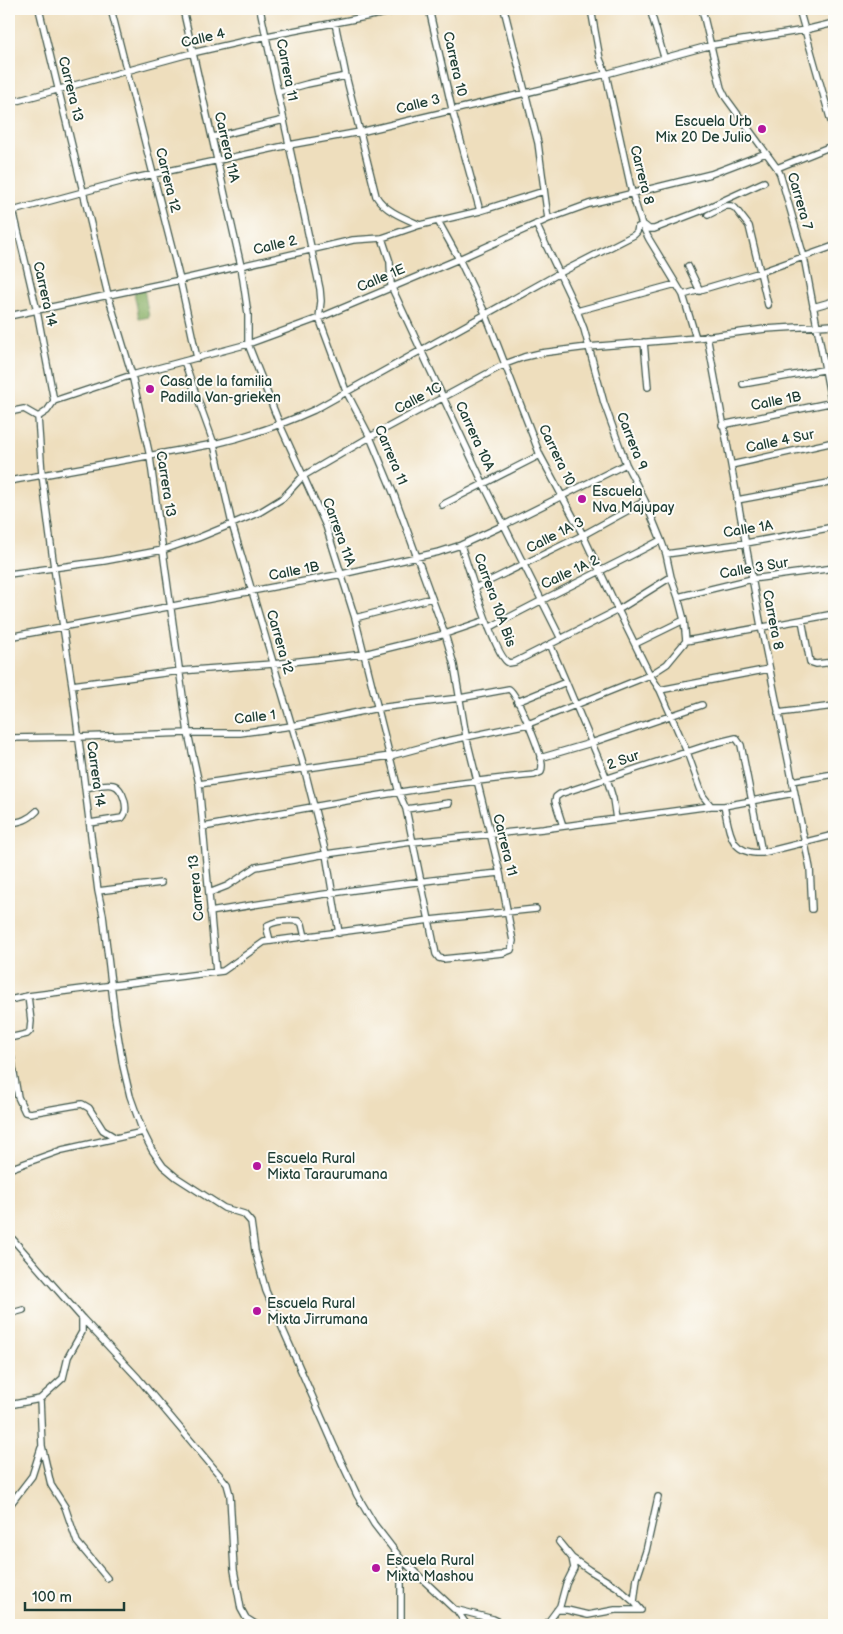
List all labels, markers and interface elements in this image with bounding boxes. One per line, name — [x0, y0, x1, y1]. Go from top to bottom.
street label: Calle 4 — [179, 25, 227, 51]
street label: Carrera 10 — [439, 30, 471, 98]
street label: Carrera 11 — [273, 37, 301, 103]
street label: Carrera 13 — [55, 55, 87, 123]
street label: Calle 3 — [394, 90, 442, 118]
street label: Carrera 11A — [211, 110, 243, 184]
place label: Escuela Urb Mix 20 De Julio — [655, 113, 752, 146]
marker: Escuela Urb Mix 20 De Julio — [756, 123, 768, 135]
street label: Carrera 8 — [626, 144, 658, 206]
street label: Carrera 12 — [152, 146, 184, 215]
street label: Carrera 7 — [784, 170, 816, 232]
street label: Calle 2 — [251, 232, 299, 258]
street label: Carrera 14 — [29, 260, 61, 329]
street label: Calle 1E — [354, 260, 408, 296]
place label: Casa de la familia Padilla Van-grieken — [160, 373, 281, 406]
street label: Calle 1C — [391, 378, 445, 418]
marker: Casa de la familia Padilla Van-grieken — [144, 383, 156, 395]
street label: Calle 1B — [749, 388, 803, 414]
street label: Carrera 10A — [452, 399, 499, 474]
street label: Carrera 9 — [613, 410, 651, 472]
street label: Carrera 10 — [535, 422, 579, 488]
street label: Carrera 11 — [371, 423, 411, 487]
street label: Calle 4 Sur — [744, 425, 817, 457]
street label: Carrera 13 — [152, 450, 180, 518]
place label: Escuela Nva Majupay — [592, 483, 675, 516]
marker: Escuela Nva Majupay — [576, 493, 588, 505]
street label: Carrera 11A — [319, 495, 359, 569]
street label: Calle 1A 3 — [523, 513, 587, 557]
street label: Calle 1A — [722, 517, 775, 541]
street label: Carrera 10A Bis — [470, 551, 520, 649]
street label: Calle 1A 2 — [538, 551, 602, 593]
street label: Calle 3 Sur — [718, 553, 791, 582]
street label: Calle 1B — [267, 558, 321, 584]
street label: Carrera 8 — [759, 589, 787, 651]
street label: Carrera 12 — [263, 608, 297, 677]
street label: Calle 1 — [233, 706, 277, 728]
street label: Carrera 14 — [83, 740, 109, 809]
street label: 2 Sur — [605, 746, 642, 773]
street label: Carrera 11 — [489, 812, 521, 878]
street label: Carrera 13 — [185, 854, 207, 922]
place label: Escuela Rural Mixta Taraurumana — [267, 1150, 388, 1183]
marker: Escuela Rural Mixta Taraurumana — [251, 1160, 263, 1172]
place label: Escuela Rural Mixta Jirrumana — [267, 1295, 368, 1328]
marker: Escuela Rural Mixta Jirrumana — [251, 1305, 263, 1317]
place label: Escuela Rural Mixta Mashou — [386, 1552, 474, 1585]
marker: Escuela Rural Mixta Mashou — [370, 1562, 382, 1574]
scale bar — [25, 1579, 124, 1611]
text: 100 m — [32, 1588, 72, 1607]

